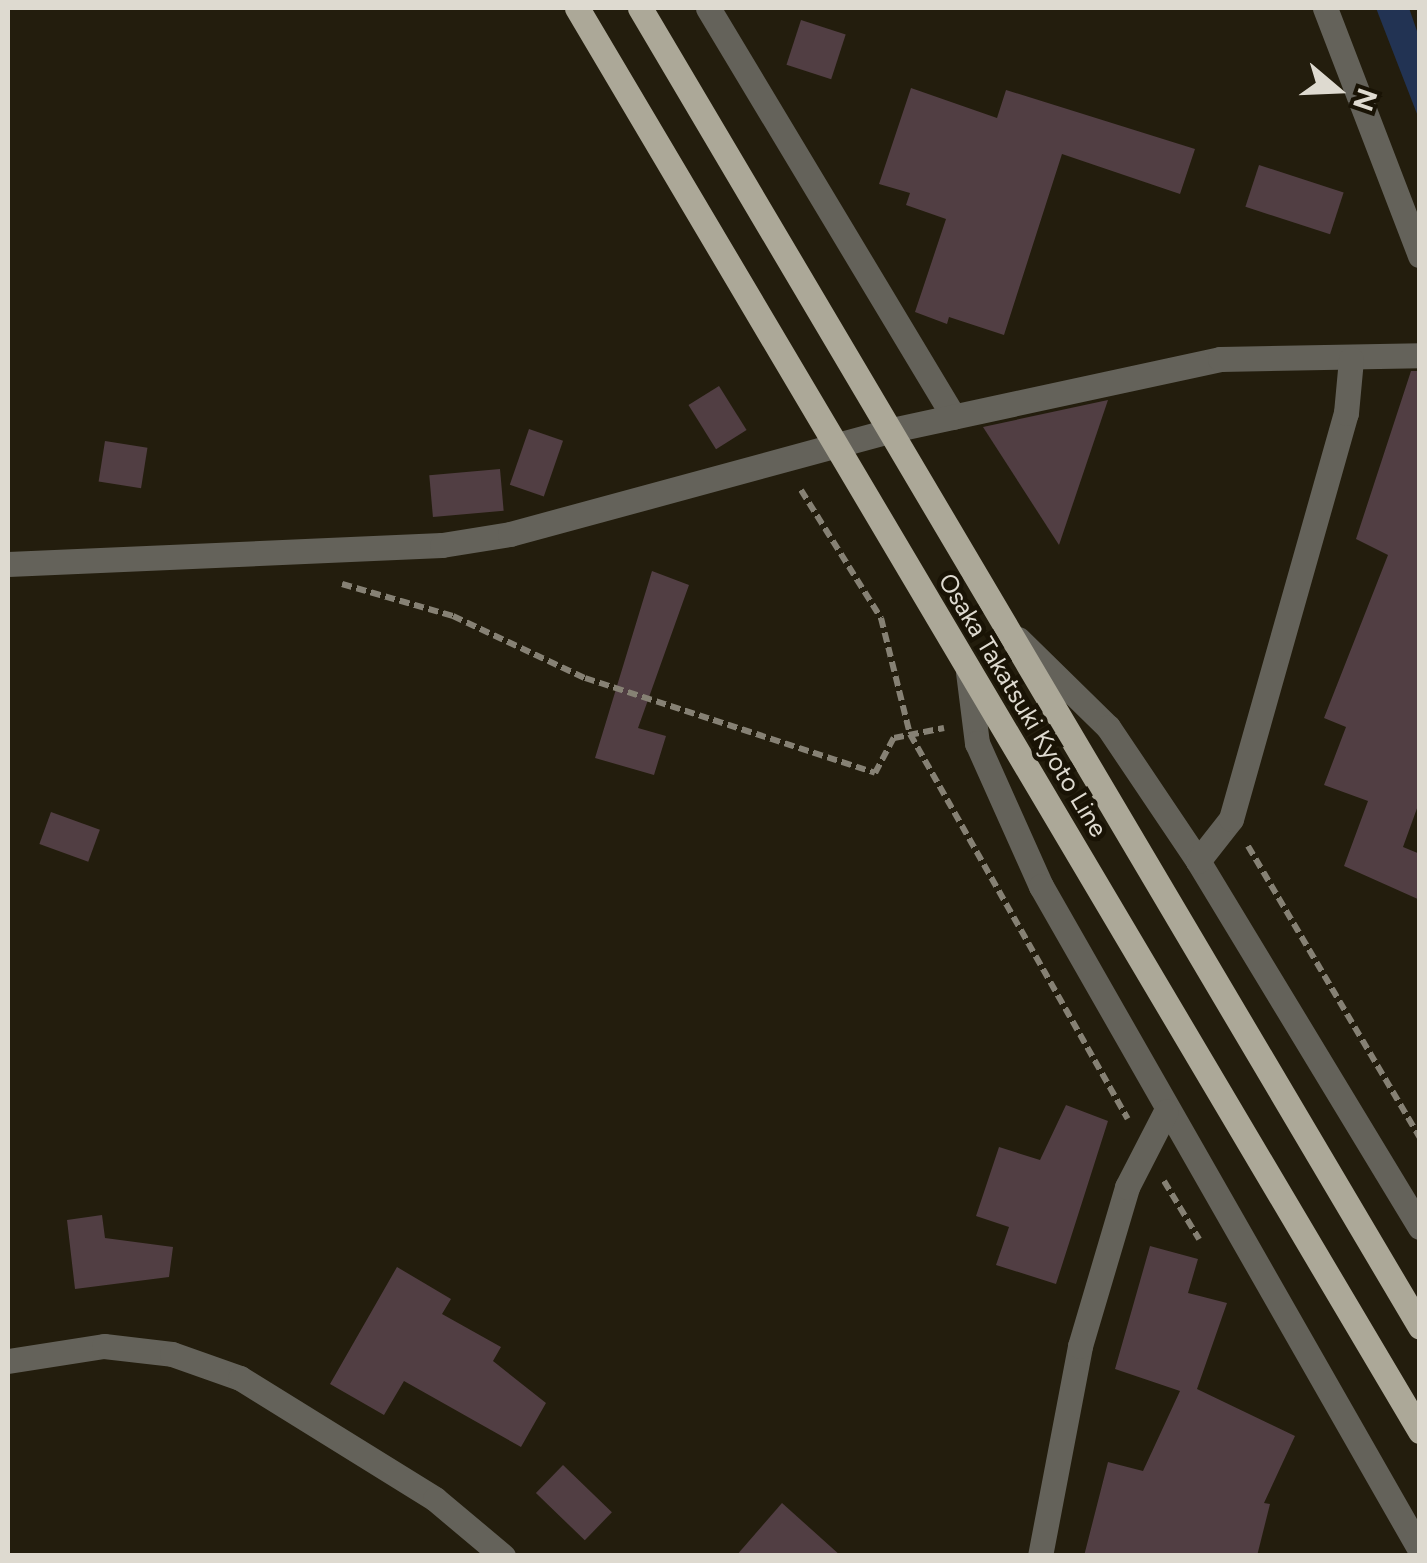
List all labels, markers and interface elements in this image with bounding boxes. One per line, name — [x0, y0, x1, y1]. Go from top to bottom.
north arrow — [1287, 40, 1387, 140]
text: N — [1346, 84, 1385, 116]
street label: Osaka Takatsuki Kyoto Line — [932, 568, 1114, 842]

